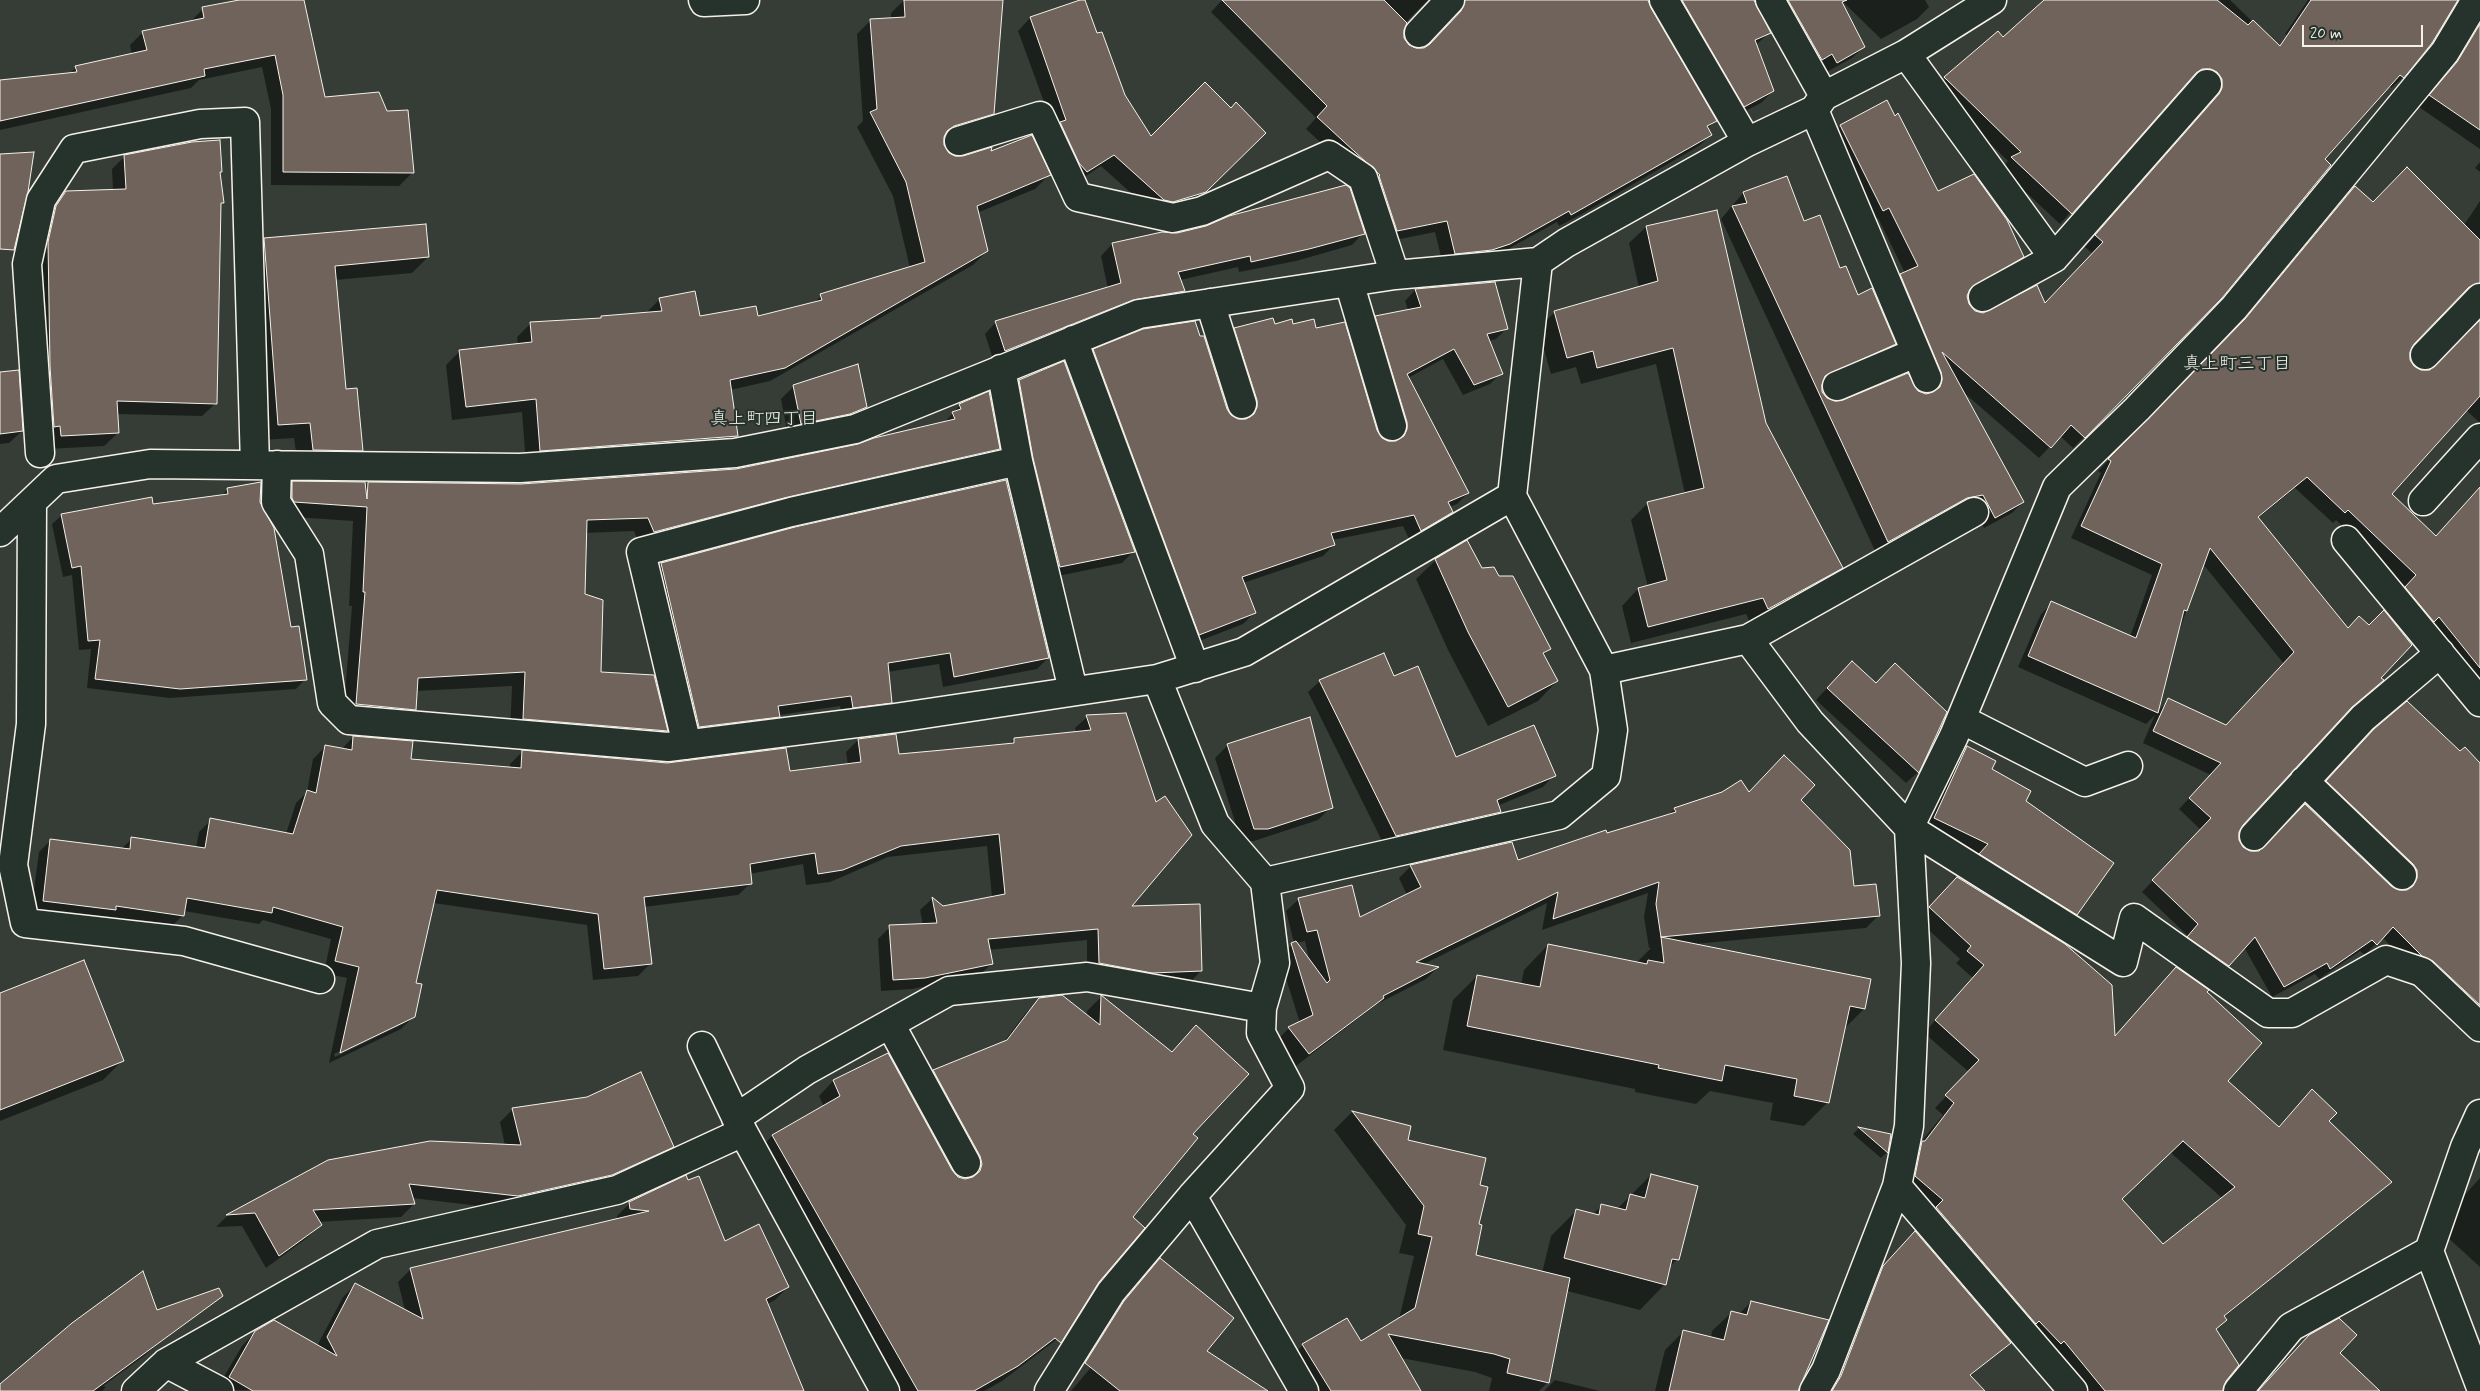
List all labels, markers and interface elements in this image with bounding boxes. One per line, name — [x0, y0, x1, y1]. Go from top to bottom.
scale bar — [2305, 15, 2426, 47]
text: 20 m — [2310, 24, 2342, 44]
district label: 真上町三丁目 — [2183, 354, 2291, 376]
district label: 真上町四丁目 — [710, 409, 818, 431]

